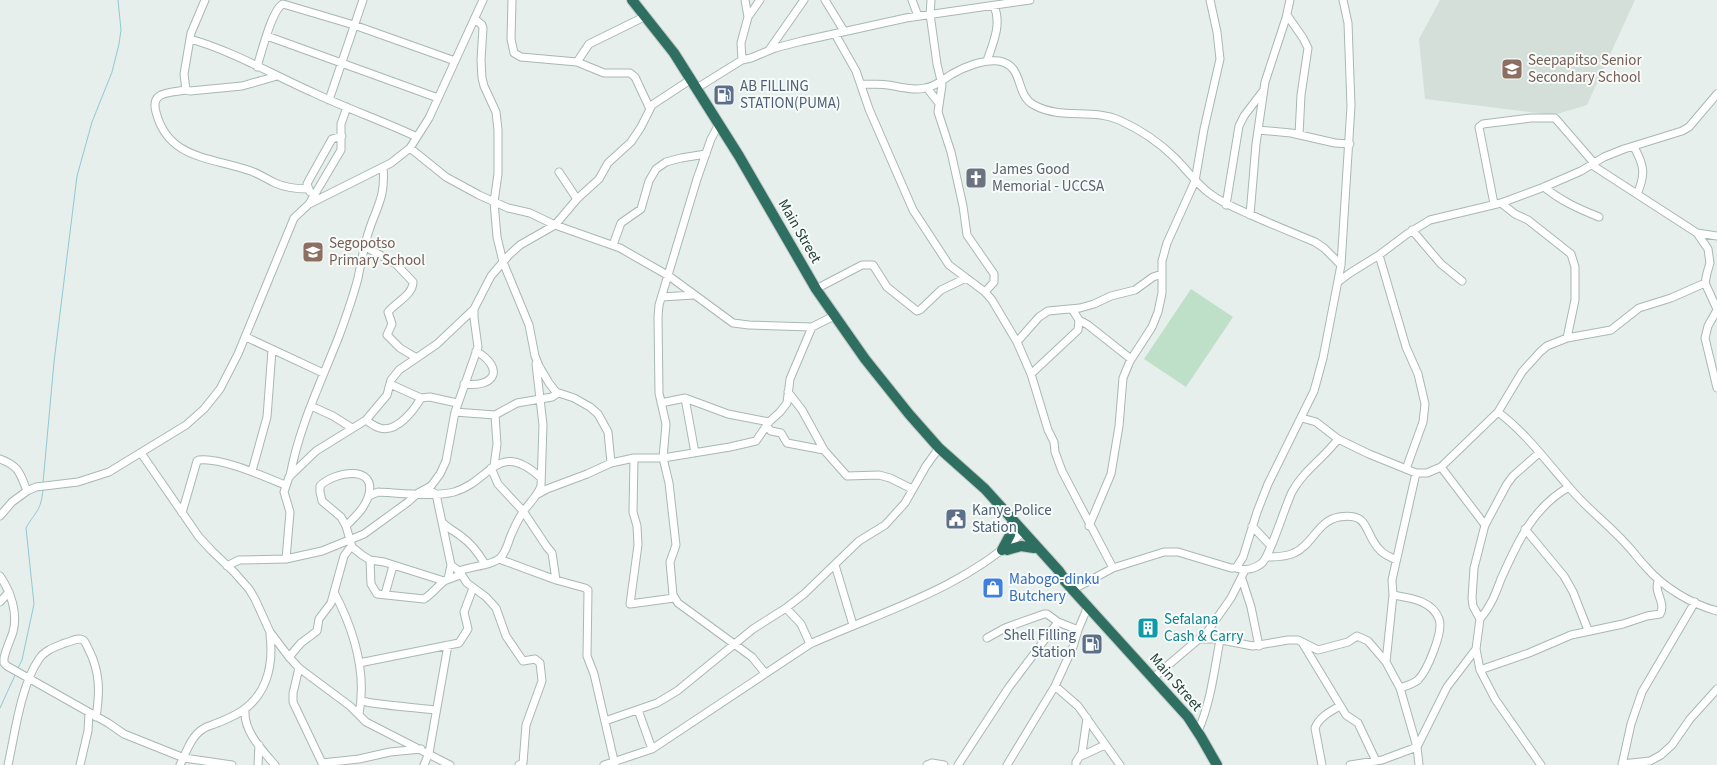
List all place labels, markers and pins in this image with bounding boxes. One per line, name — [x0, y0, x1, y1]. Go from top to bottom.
place label: Seepapitso Senior Secondary School — [1528, 50, 1642, 88]
school or university icon: Seepapitso Senior Secondary School — [1500, 57, 1524, 81]
place label: AB FILLING STATION(PUMA) — [740, 76, 840, 114]
fuel station icon: AB FILLING STATION(PUMA) — [712, 83, 736, 107]
place label: James Good Memorial - UCCSA — [992, 159, 1105, 197]
church icon: James Good Memorial - UCCSA — [964, 166, 988, 190]
place label: Segopotso Primary School — [329, 233, 425, 271]
school or university icon: Segopotso Primary School — [301, 240, 325, 264]
place label: Kanye Police Station — [972, 500, 1052, 538]
public building icon: Kanye Police Station — [944, 507, 968, 531]
place label: Mabogo-dinku Butchery — [1009, 569, 1100, 607]
shop icon: Mabogo-dinku Butchery — [981, 576, 1005, 600]
place label: Sefalana Cash & Carry — [1164, 609, 1244, 647]
building icon: Sefalana Cash & Carry — [1136, 616, 1160, 640]
place label: Shell Filling Station — [1004, 625, 1076, 663]
fuel station icon: Shell Filling Station — [1080, 632, 1104, 656]

